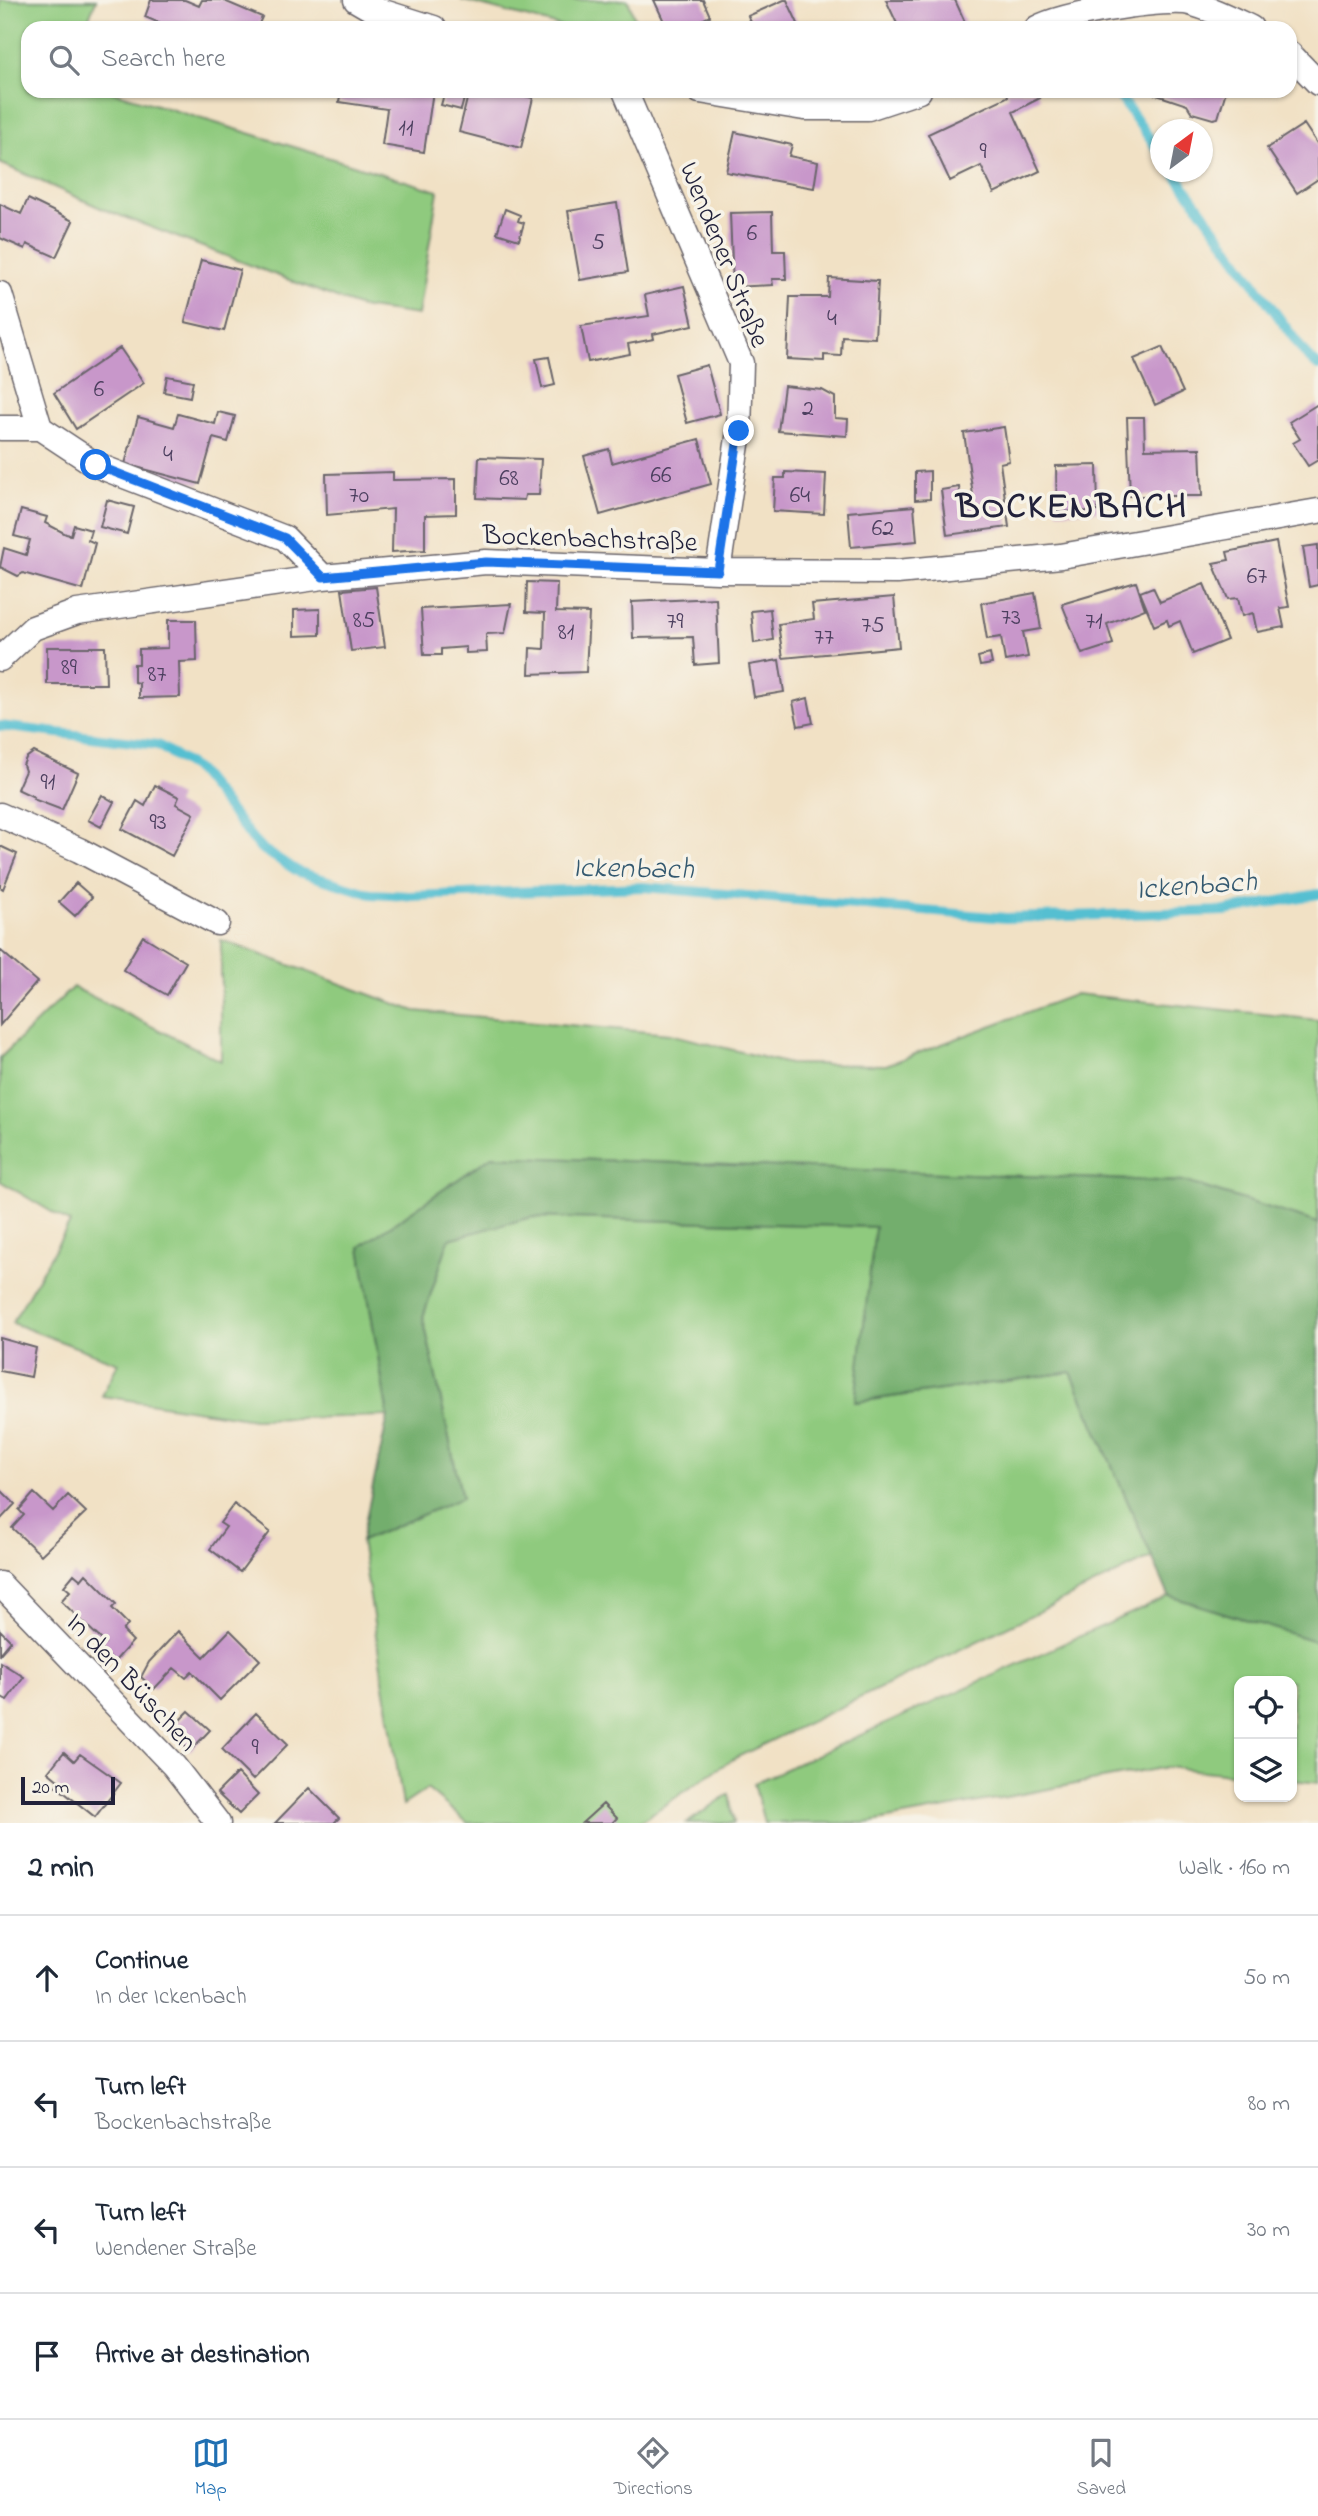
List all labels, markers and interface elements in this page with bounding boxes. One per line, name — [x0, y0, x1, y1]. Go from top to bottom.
search box — [21, 21, 1297, 98]
icon: search — [45, 41, 83, 79]
text: Search here — [101, 41, 226, 79]
house number: 11 — [398, 112, 414, 147]
north arrow — [1150, 119, 1213, 182]
house number: 9 — [979, 135, 987, 170]
street label: Wendener Straße — [667, 156, 779, 355]
house number: 6 — [747, 217, 758, 252]
house number: 5 — [591, 226, 605, 261]
house number: 4 — [827, 302, 837, 337]
house number: 6 — [94, 373, 105, 408]
house number: 2 — [802, 392, 814, 427]
route end — [723, 415, 754, 446]
house number: 4 — [163, 438, 173, 473]
route start — [80, 449, 111, 480]
house number: 66 — [650, 459, 672, 494]
house number: 68 — [499, 462, 519, 497]
house number: 70 — [349, 479, 369, 514]
house number: 64 — [790, 479, 810, 514]
district label: BOCKENBACH — [954, 483, 1188, 534]
house number: 62 — [872, 512, 894, 547]
street label: Bockenbachstraße — [481, 516, 698, 565]
house number: 67 — [1247, 560, 1267, 595]
house number: 73 — [1001, 601, 1021, 636]
house number: 85 — [353, 604, 376, 639]
house number: 79 — [666, 605, 684, 640]
house number: 71 — [1085, 605, 1103, 640]
house number: 75 — [861, 609, 885, 644]
house number: 81 — [558, 616, 575, 651]
house number: 77 — [814, 621, 834, 656]
house number: 89 — [61, 651, 78, 686]
house number: 87 — [148, 658, 167, 693]
house number: 91 — [41, 766, 56, 801]
house number: 93 — [149, 806, 167, 841]
water label: Ickenbach — [572, 847, 695, 893]
water label: Ickenbach — [1134, 861, 1259, 913]
street label: In den Büschen — [55, 1604, 206, 1762]
map controls — [1234, 1676, 1297, 1802]
button: locate — [1234, 1676, 1297, 1739]
house number: 9 — [251, 1731, 259, 1766]
button: layers — [1234, 1739, 1297, 1802]
scale bar — [21, 1774, 116, 1806]
text: 20 m — [32, 1775, 69, 1802]
text: 2 min — [28, 1847, 94, 1891]
text: Walk · 160 m — [1178, 1852, 1290, 1885]
text: Continue — [95, 1943, 188, 1981]
icon: ahead — [28, 1959, 66, 1997]
text: 50 m — [1243, 1962, 1290, 1995]
text: In der Ickenbach — [95, 1981, 247, 2014]
text: Turn left — [95, 2069, 186, 2107]
icon: left — [28, 2085, 66, 2123]
text: 80 m — [1248, 2088, 1290, 2121]
text: Bockenbachstraße — [95, 2107, 271, 2140]
text: Turn left — [95, 2195, 186, 2233]
icon: left — [28, 2211, 66, 2249]
text: 30 m — [1247, 2214, 1290, 2247]
text: Wendener Straße — [95, 2233, 257, 2266]
icon: arrive — [28, 2337, 66, 2375]
text: Arrive at destination — [95, 2337, 310, 2375]
tab: Map — [192, 2434, 230, 2503]
tab: Directions — [614, 2434, 693, 2503]
tab: Saved — [1077, 2434, 1126, 2503]

